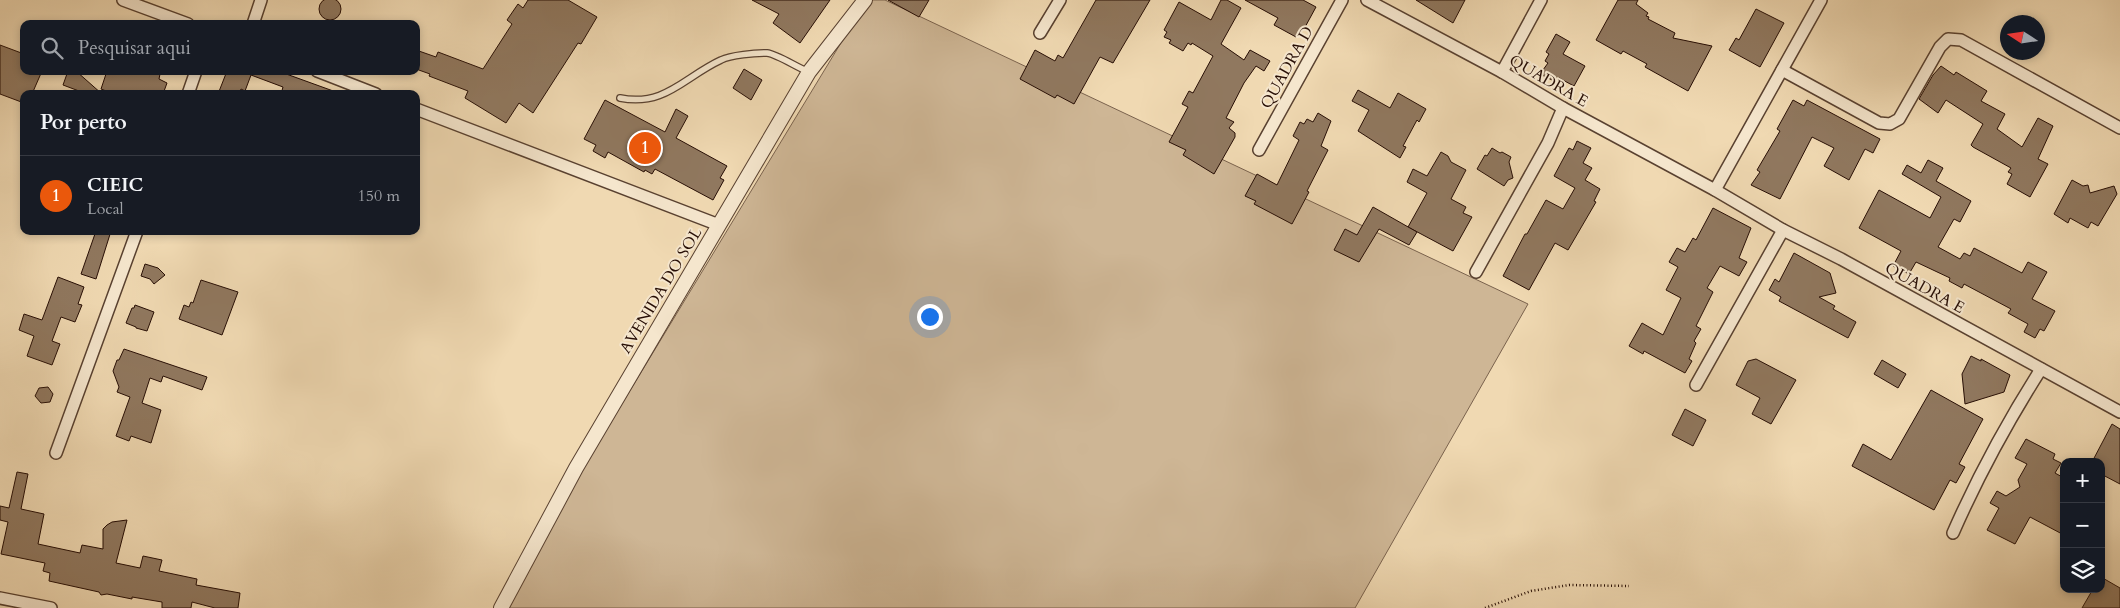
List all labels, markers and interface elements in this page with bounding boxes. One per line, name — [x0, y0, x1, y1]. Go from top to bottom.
north arrow — [2000, 15, 2045, 60]
search box — [20, 20, 420, 75]
street label: QUADRA D — [1255, 22, 1319, 113]
icon: search — [38, 34, 66, 62]
text: Pesquisar aqui — [78, 35, 191, 61]
street label: QUADRA E — [1505, 49, 1592, 112]
text: Por perto — [40, 108, 127, 137]
pin: 1 — [629, 129, 661, 167]
text: CIEIC — [87, 172, 143, 198]
text: 1 — [52, 185, 60, 207]
text: 150 m — [358, 185, 400, 207]
text: Local — [87, 198, 124, 220]
street label: AVENIDA DO SOL — [614, 223, 707, 358]
street label: QUADRA E — [1881, 257, 1968, 319]
your location — [917, 304, 943, 330]
map controls — [2060, 458, 2105, 593]
button: + — [2060, 458, 2105, 503]
button: − — [2060, 503, 2105, 548]
button: layers — [2060, 548, 2105, 593]

